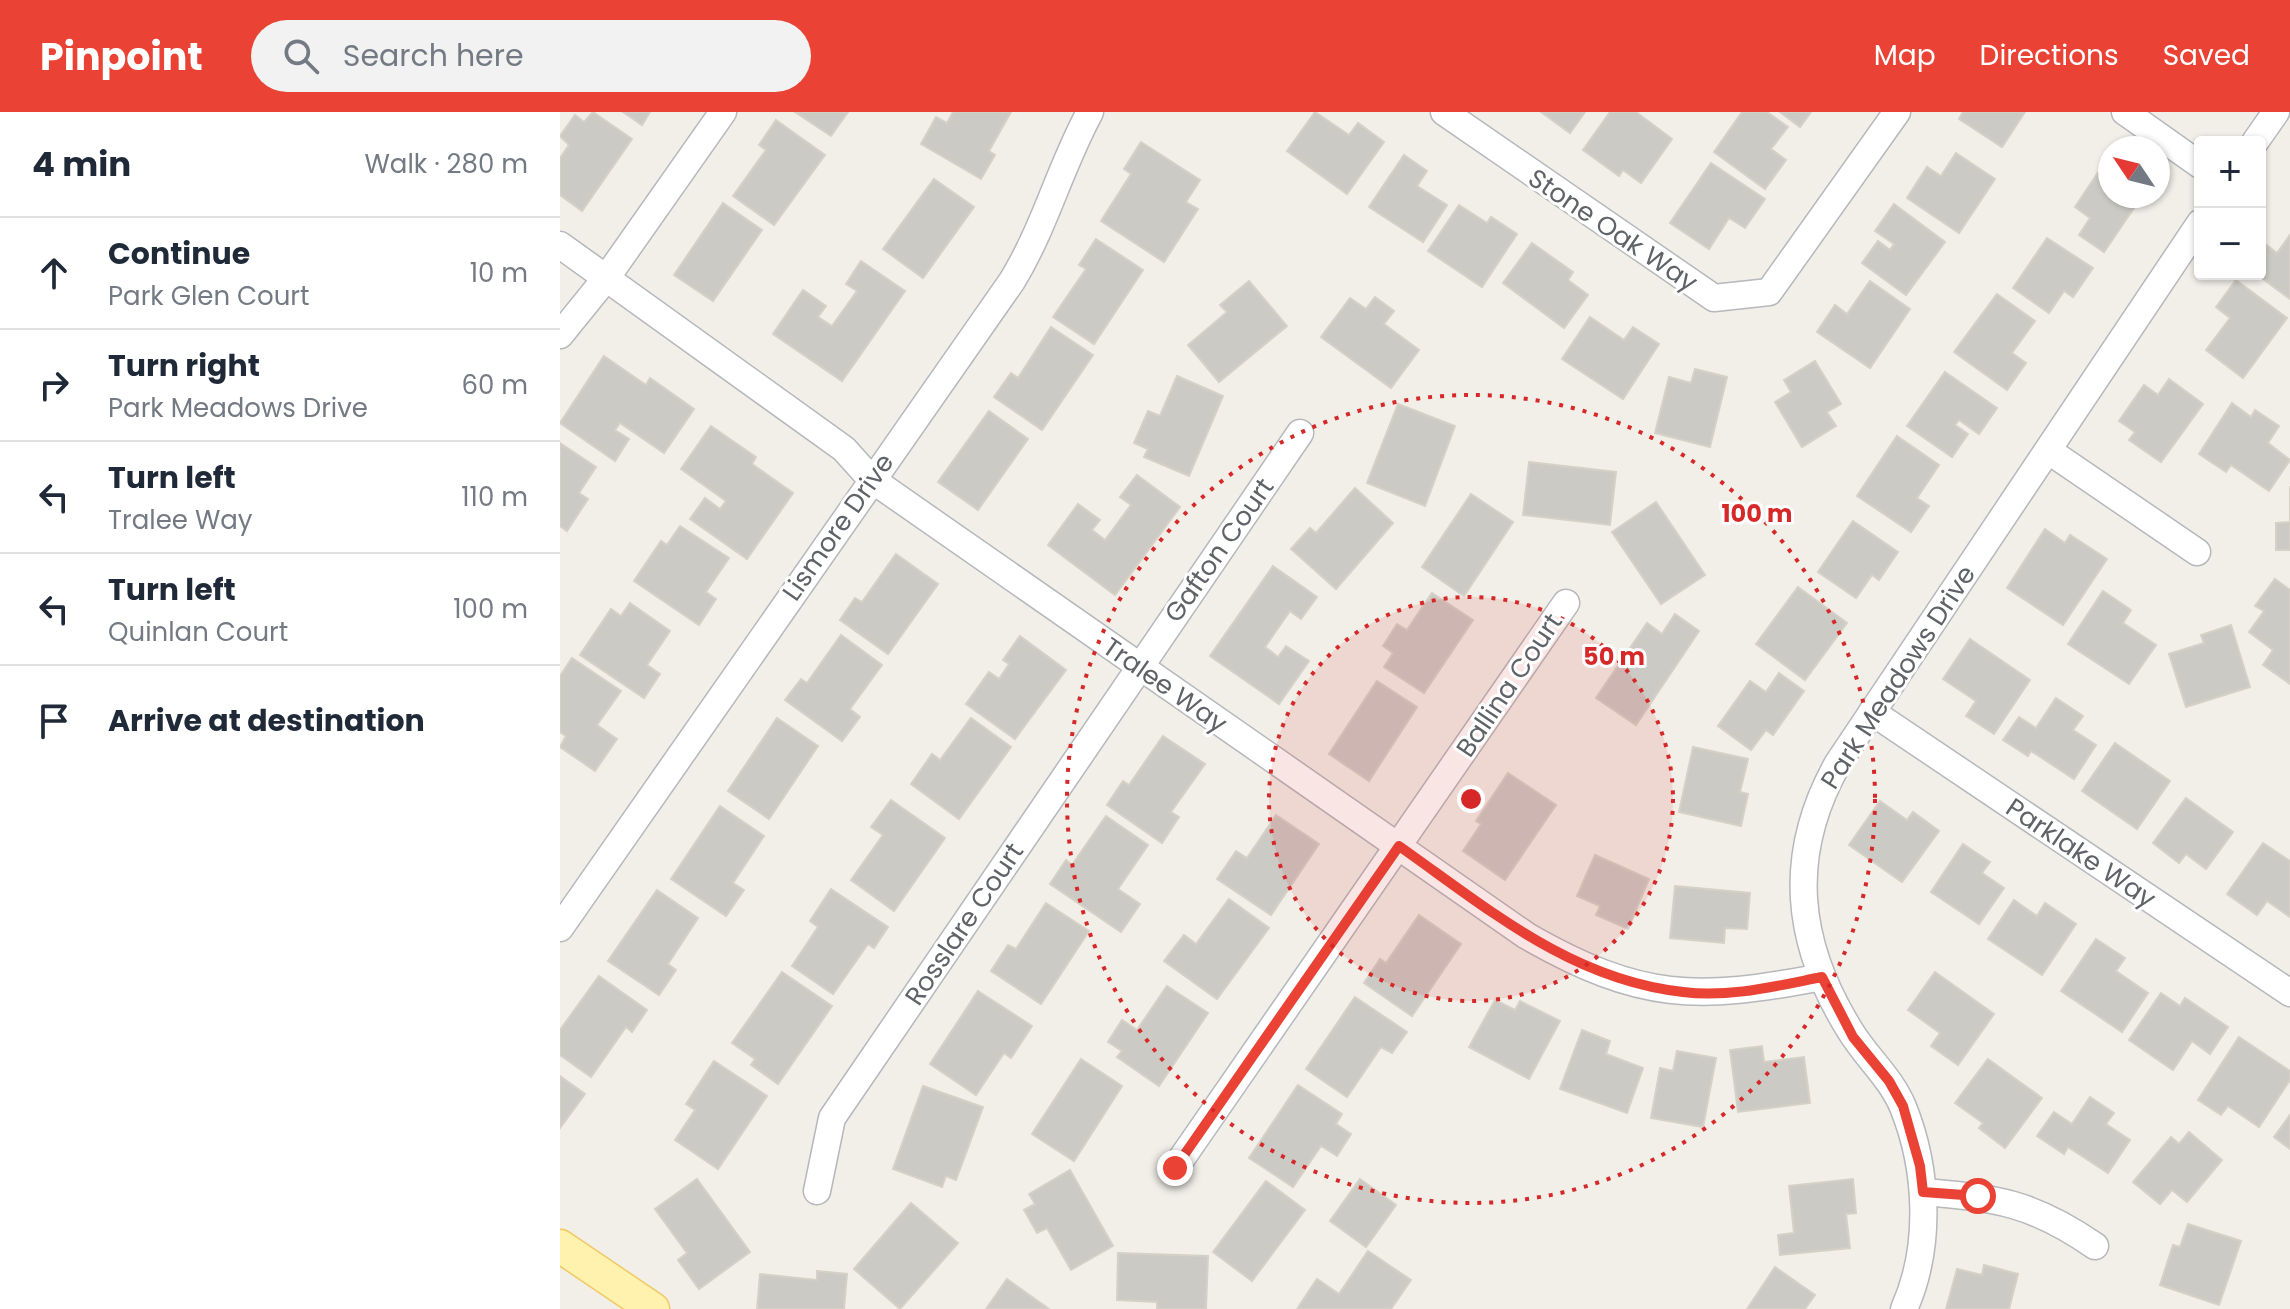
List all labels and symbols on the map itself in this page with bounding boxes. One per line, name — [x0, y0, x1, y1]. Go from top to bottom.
north arrow — [2098, 136, 2170, 208]
street label: Stone Oak Way — [1521, 160, 1705, 300]
street label: Lismore Drive — [774, 446, 902, 608]
street label: Gafton Court — [1156, 471, 1282, 629]
text: 100 m — [1722, 497, 1792, 530]
street label: Park Meadows Drive — [1812, 558, 1984, 796]
street label: Ballina Court — [1448, 606, 1570, 764]
street label: Tralee Way — [1095, 629, 1235, 741]
text: 50 m — [1583, 640, 1645, 673]
centre of rings — [1457, 785, 1485, 813]
street label: Parklake Way — [1999, 790, 2163, 917]
street label: Rosslare Court — [896, 836, 1032, 1012]
route end — [1157, 1150, 1193, 1186]
route start — [1960, 1178, 1996, 1214]

